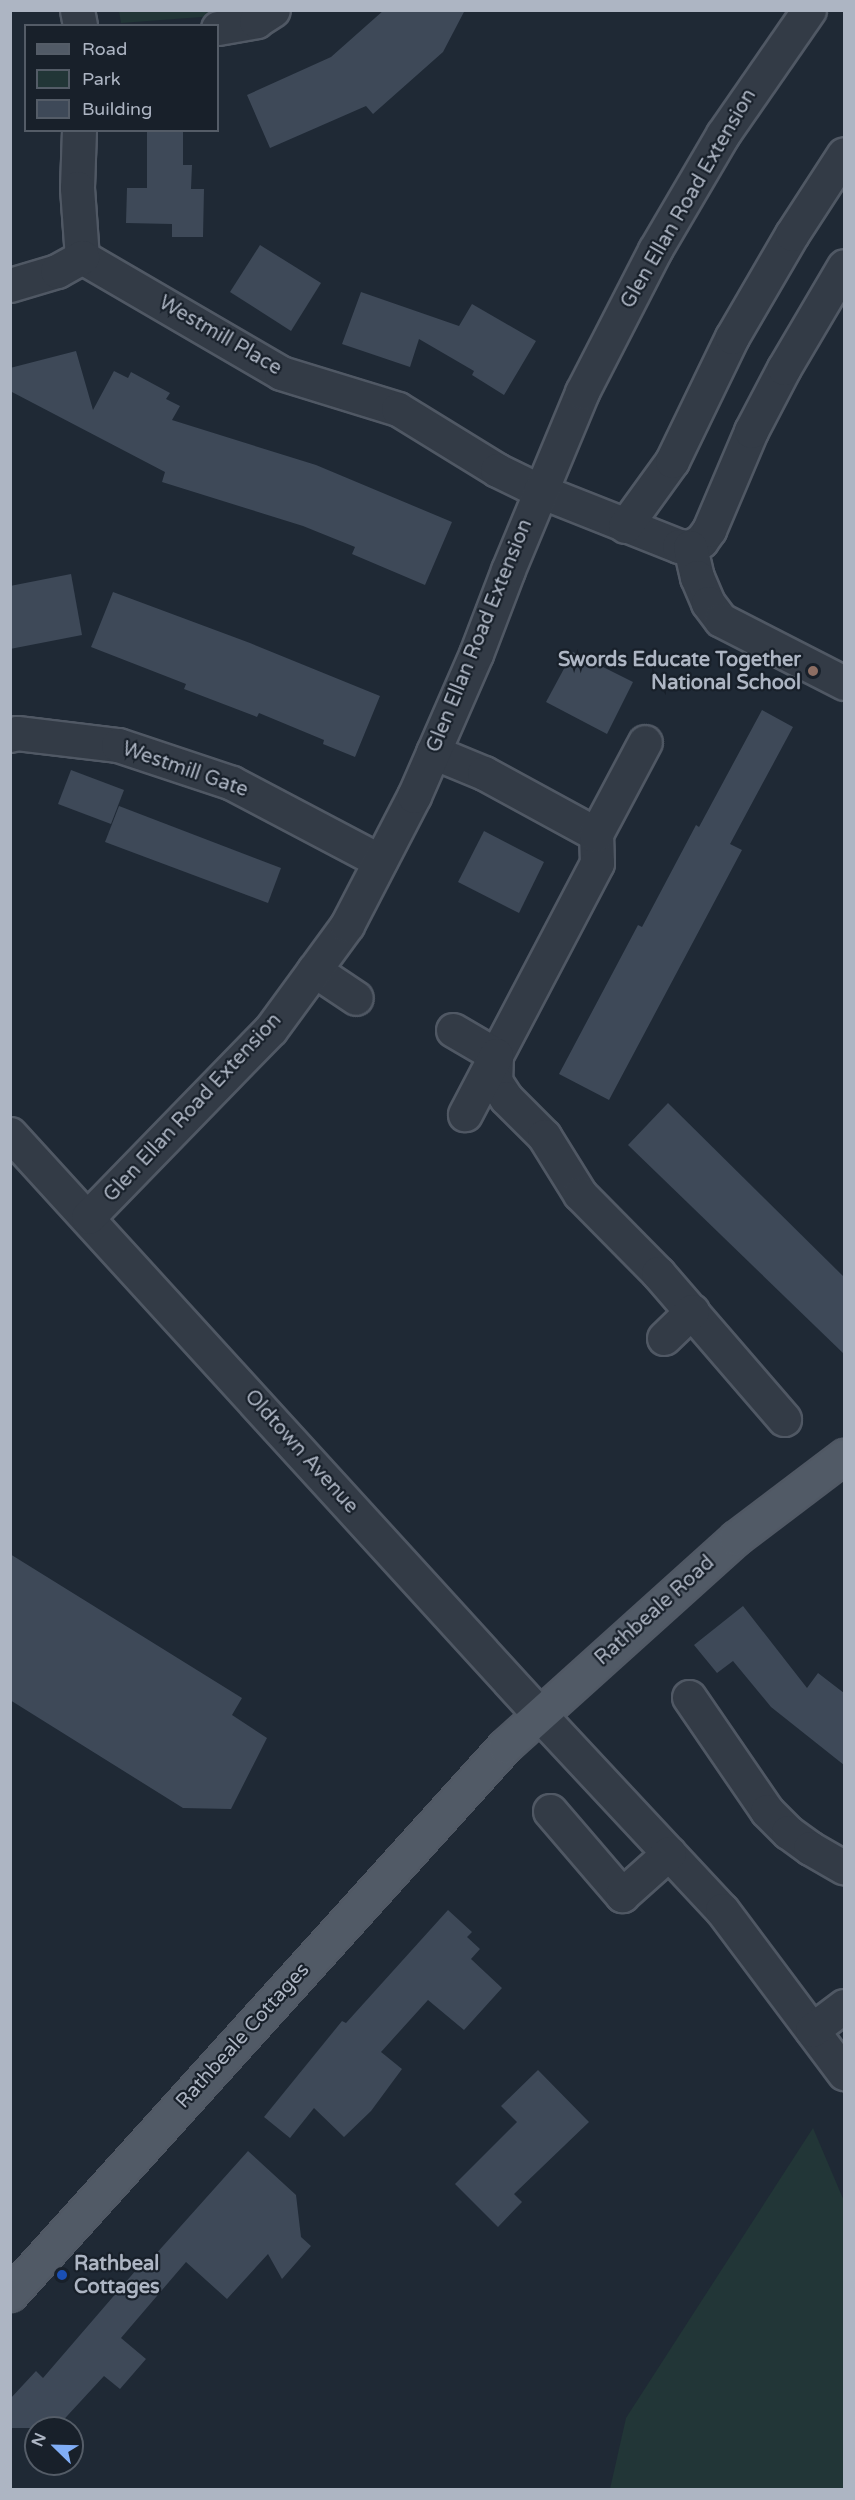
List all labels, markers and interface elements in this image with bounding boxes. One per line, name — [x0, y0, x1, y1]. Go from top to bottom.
legend — [24, 24, 219, 132]
text: Road — [82, 38, 127, 60]
text: Park — [82, 68, 120, 90]
street label: Glen Ellan Road Extension — [616, 85, 762, 313]
text: Building — [82, 98, 152, 120]
street label: Westmill Place — [154, 291, 286, 381]
street label: Glen Ellan Road Extension — [422, 516, 538, 756]
place label: Swords Educate Together National School — [558, 648, 801, 695]
marker: Swords Educate Together National School — [806, 664, 820, 678]
street label: Westmill Gate — [119, 737, 251, 803]
street label: Glen Ellan Road Extension — [99, 1009, 287, 1207]
street label: Oldtown Avenue — [239, 1385, 363, 1519]
street label: Rathbeale Road — [590, 1551, 720, 1671]
street label: Rathbeale Cottages — [171, 1958, 315, 2114]
place label: Rathbeal Cottages — [74, 2252, 160, 2299]
marker: Rathbeal Cottages — [55, 2268, 69, 2282]
north arrow — [24, 2416, 84, 2476]
text: N — [28, 2430, 51, 2450]

